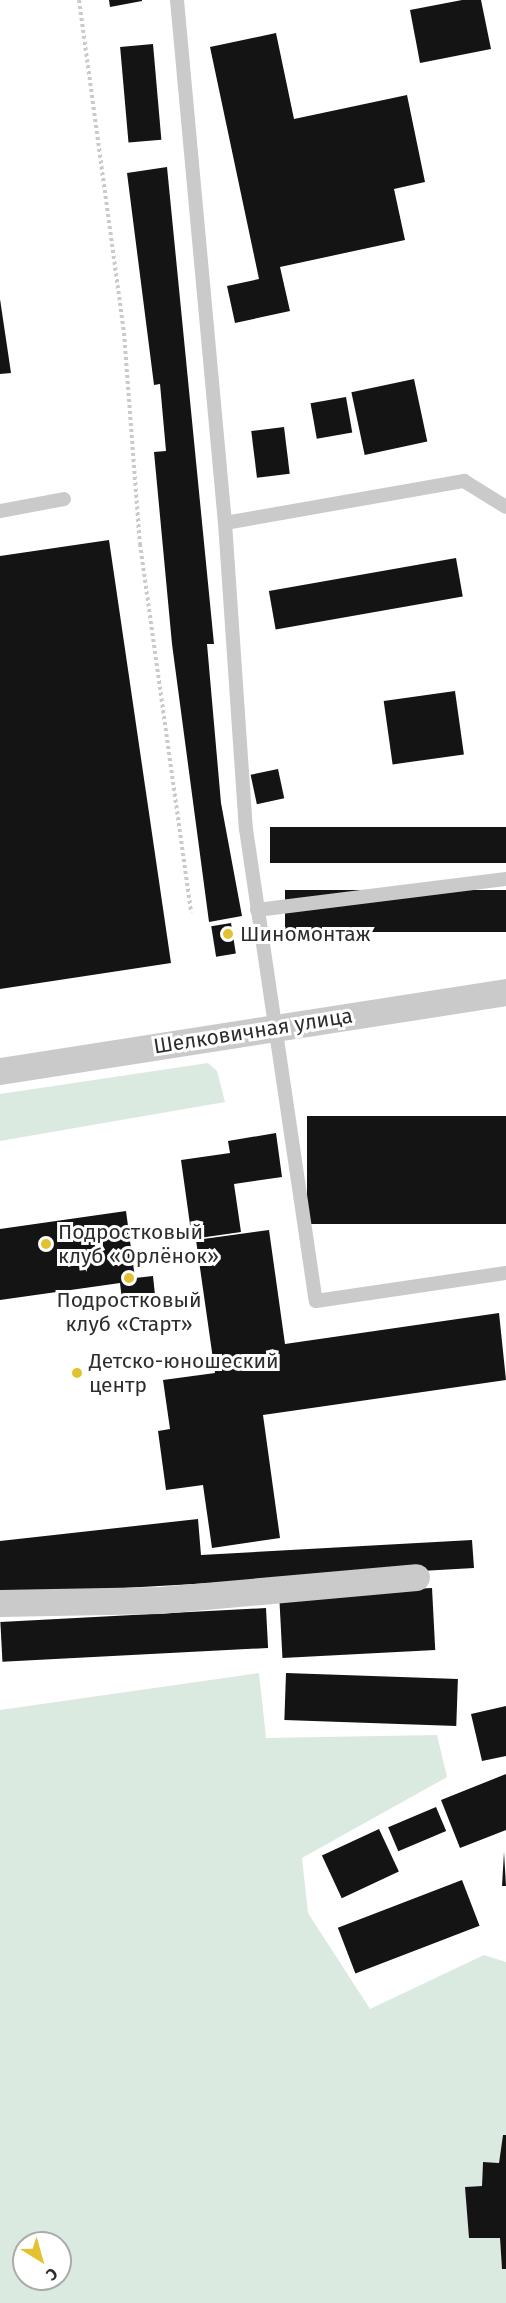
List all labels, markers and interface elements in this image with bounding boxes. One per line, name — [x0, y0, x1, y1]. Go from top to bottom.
place label: Шиномонтаж — [240, 921, 371, 947]
marker: Шиномонтаж — [221, 927, 235, 941]
street label: Шелковичная улица — [152, 1003, 354, 1059]
place label: Подростковый клуб «Орлёнок» — [58, 1219, 219, 1269]
marker: Подростковый клуб «Орлёнок» — [39, 1237, 53, 1251]
marker: Подростковый клуб «Старт» — [122, 1271, 136, 1285]
place label: Подростковый клуб «Старт» — [56, 1287, 202, 1337]
place label: Детско-юношеский центр — [89, 1348, 279, 1398]
marker: Детско-юношеский центр — [70, 1366, 84, 1380]
north arrow — [12, 2231, 72, 2291]
text: С — [43, 2264, 61, 2285]

